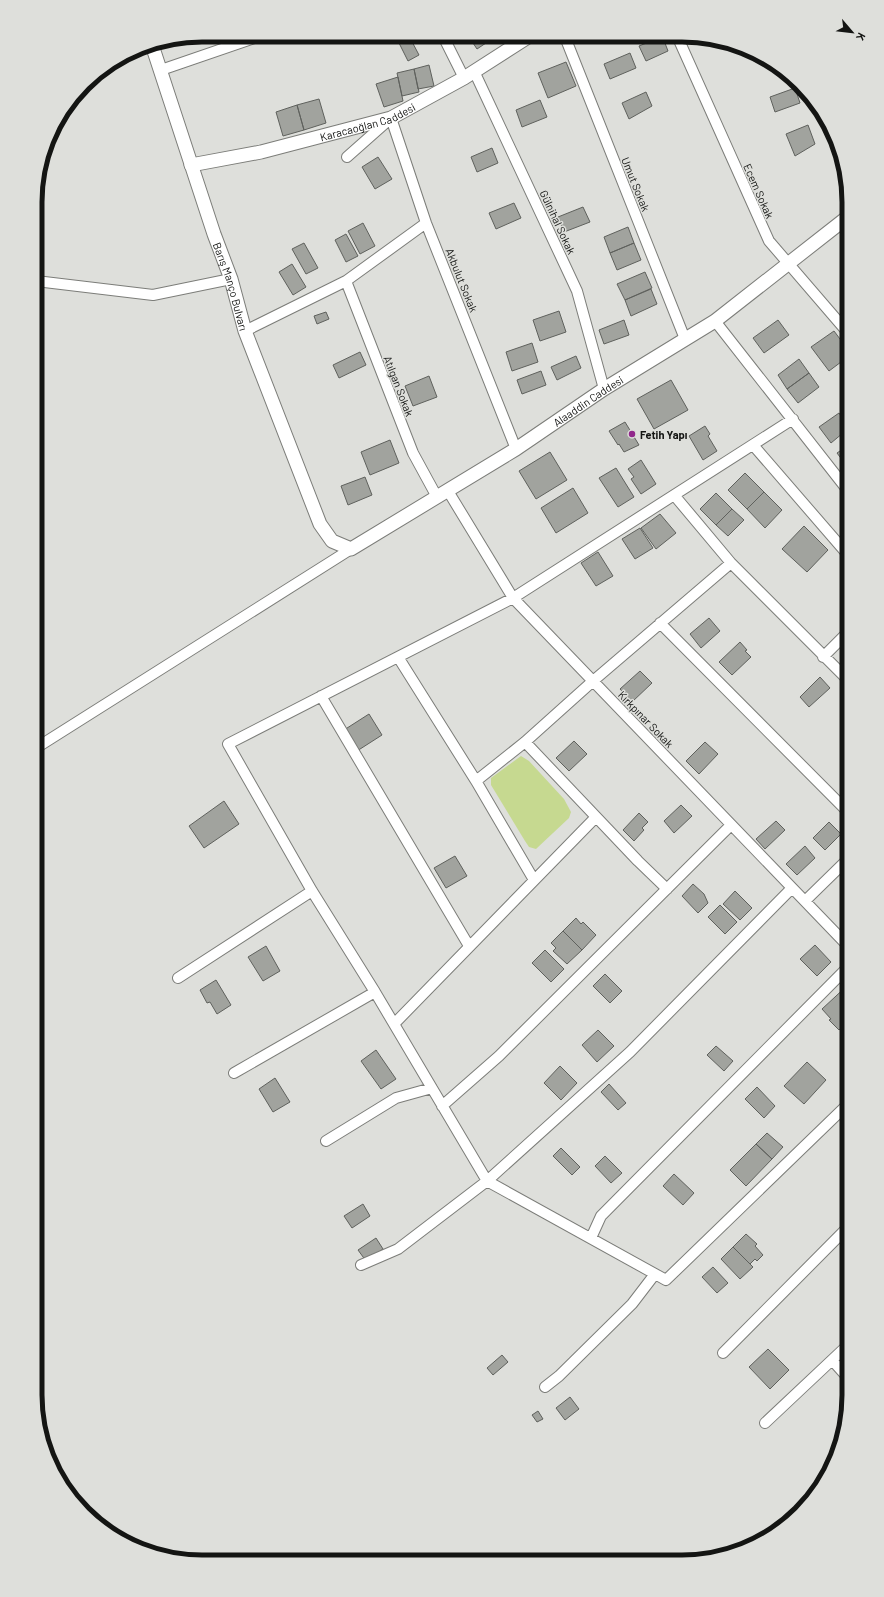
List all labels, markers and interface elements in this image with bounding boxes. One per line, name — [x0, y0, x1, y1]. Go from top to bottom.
north arrow — [832, 12, 872, 52]
text: K — [854, 31, 869, 43]
street label: Karacaoğlan Caddesi — [318, 100, 417, 143]
street label: Umut Sokak — [619, 155, 653, 213]
street label: Ecem Sokak — [741, 162, 777, 221]
street label: Gülnihal Sokak — [537, 188, 579, 257]
street label: Barış Manço Bulvarı — [211, 240, 251, 332]
street label: Akbulut Sokak — [443, 246, 481, 314]
street label: Atılgan Sokak — [381, 354, 417, 419]
street label: Alaaddin Caddesi — [550, 372, 625, 429]
place label: Fetih Yapı — [640, 428, 688, 441]
marker: Fetih Yapı — [627, 429, 637, 439]
street label: Kırkpınar Sokak — [616, 688, 677, 750]

